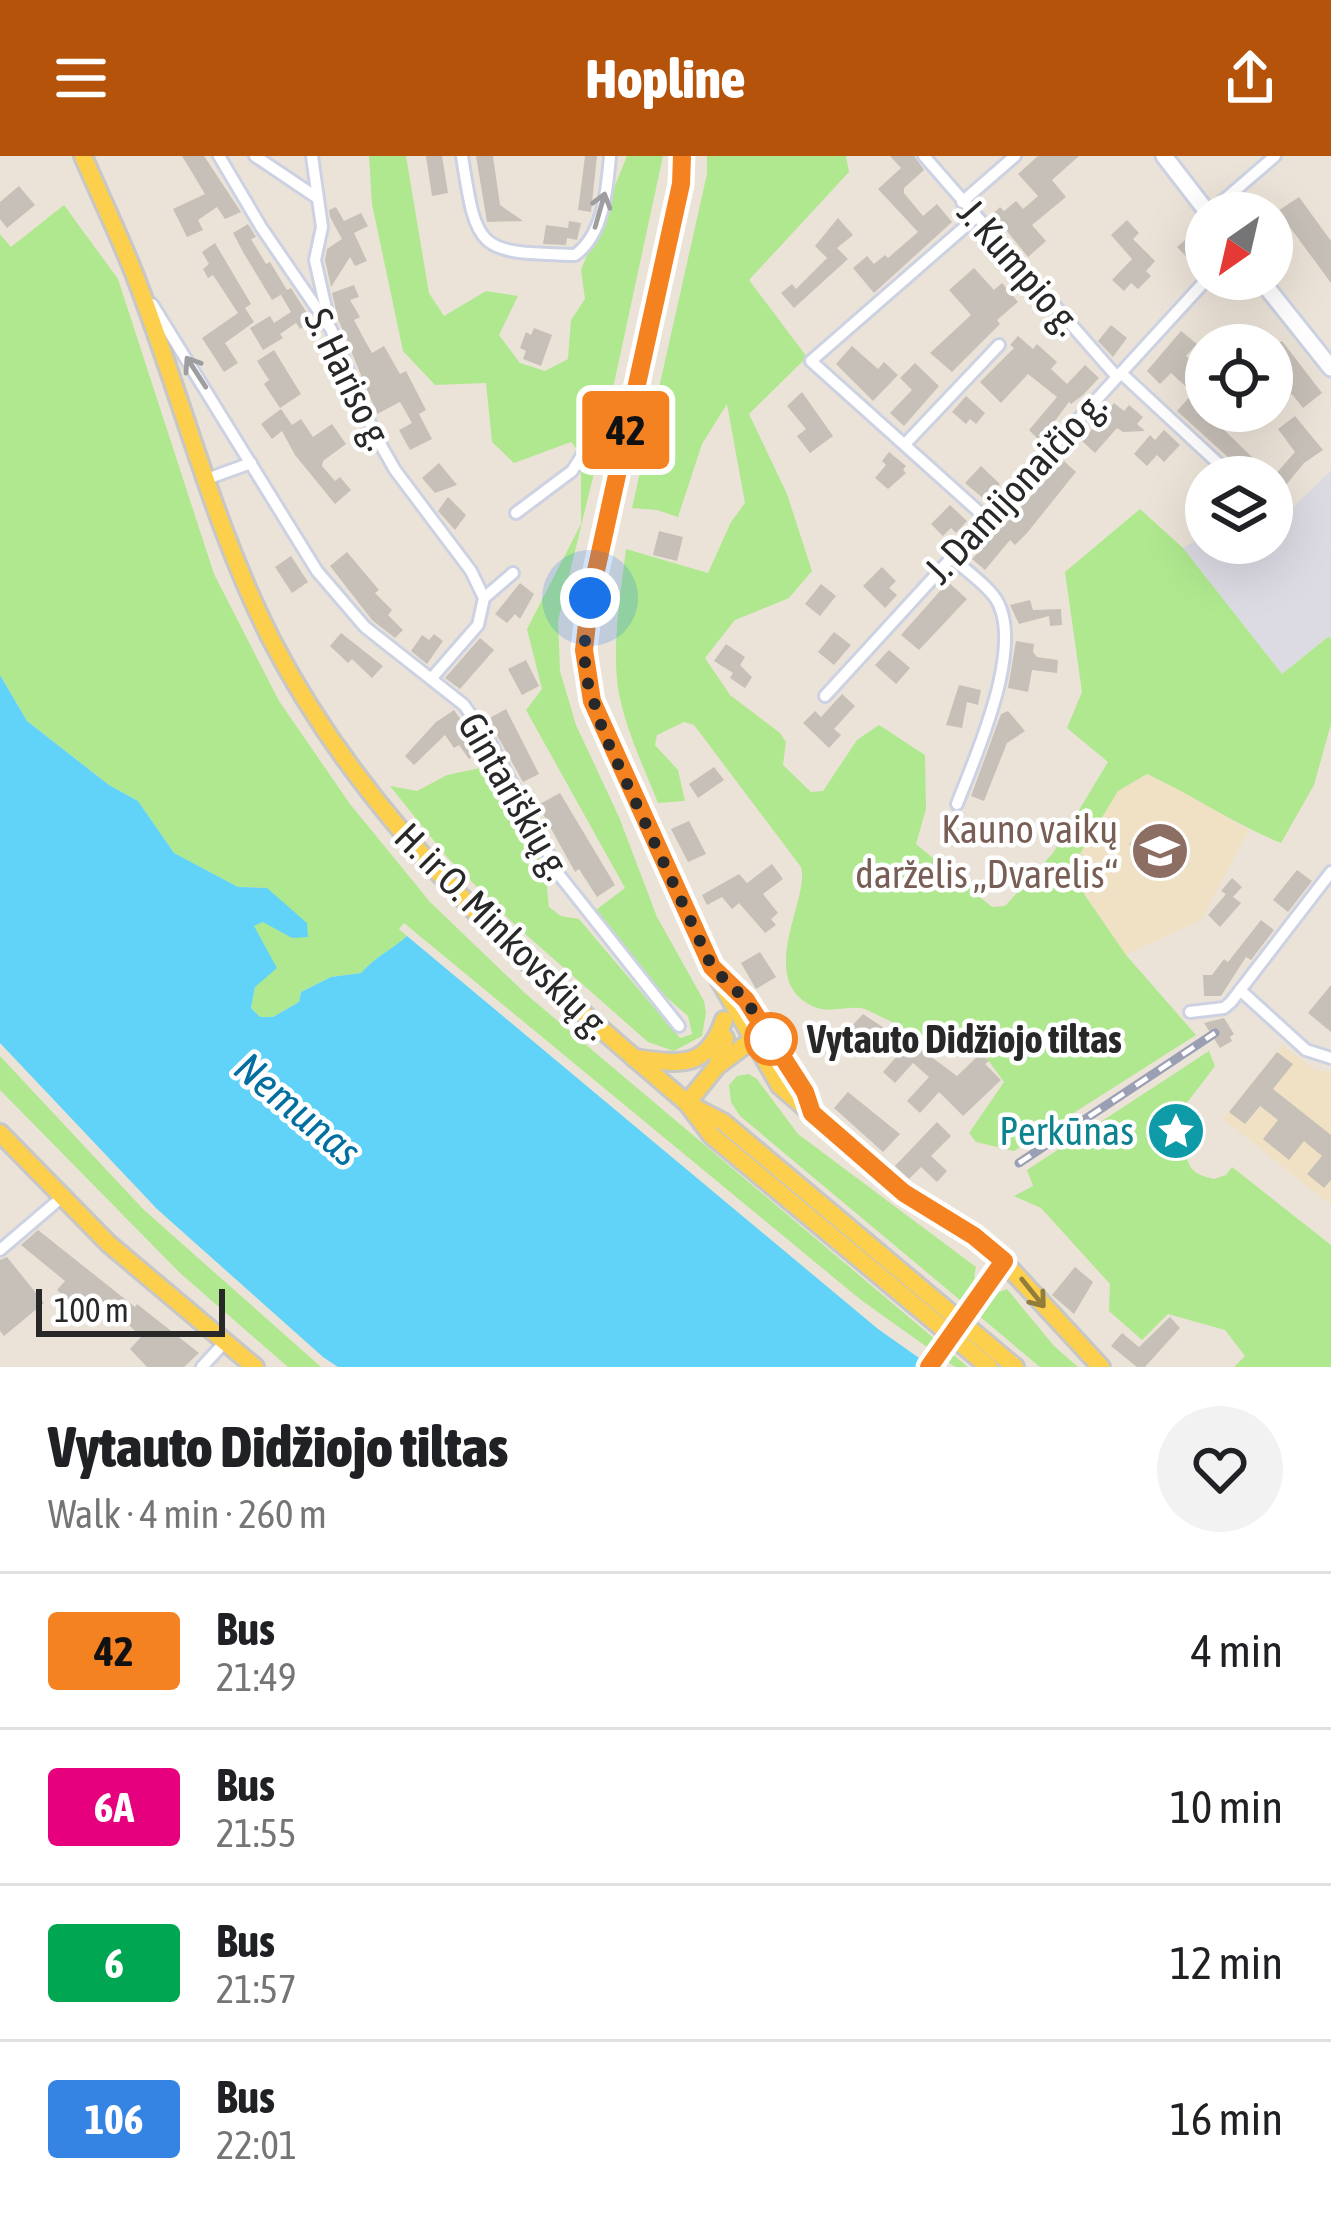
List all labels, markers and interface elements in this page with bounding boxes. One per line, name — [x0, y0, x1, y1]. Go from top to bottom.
icon: menu — [48, 45, 114, 111]
icon: share — [1217, 45, 1283, 111]
text: Hopline — [586, 48, 745, 109]
street label: J. Kumpio g. — [949, 191, 1091, 343]
one-way arrow — [590, 192, 612, 230]
north arrow — [1185, 192, 1293, 300]
map controls — [1185, 192, 1293, 564]
street label: S. Hariso g. — [296, 301, 402, 457]
button: locate — [1185, 324, 1293, 432]
one-way arrow — [184, 356, 209, 390]
street label: J. Damijonaičio g. — [915, 382, 1115, 592]
line badge: 42 — [572, 391, 680, 469]
text: 42 — [606, 406, 646, 454]
button: layers — [1185, 456, 1293, 564]
your location — [560, 568, 620, 628]
street label: Gintariškių g. — [450, 705, 580, 887]
place label: Kauno vaikų darželis „Dvarelis“ — [855, 807, 1118, 896]
street label: H. ir O. Minkovskių g. — [386, 814, 620, 1048]
school or university icon: Kauno vaikų darželis „Dvarelis“ — [1129, 820, 1191, 882]
marker: Vytauto Didžiojo tiltas — [746, 1014, 796, 1064]
place label: Vytauto Didžiojo tiltas — [806, 1017, 1122, 1061]
water label: Nemunas — [225, 1043, 371, 1175]
place icon: Perkūnas — [1145, 1100, 1207, 1162]
place label: Perkūnas — [999, 1109, 1134, 1153]
one-way arrow — [1019, 1277, 1047, 1308]
scale bar — [36, 1283, 225, 1336]
text: 100 m — [54, 1291, 129, 1329]
button: heart — [1157, 1406, 1283, 1532]
text: Vytauto Didžiojo tiltas — [48, 1414, 508, 1479]
text: Walk · 4 min · 260 m — [48, 1492, 327, 1536]
text: Bus — [216, 1603, 275, 1655]
text: 4 min — [1191, 1625, 1283, 1677]
text: 42 — [94, 1627, 134, 1675]
text: 21:49 — [216, 1655, 296, 1699]
text: Bus — [216, 1759, 275, 1811]
text: 10 min — [1170, 1781, 1283, 1833]
text: 6A — [94, 1783, 134, 1831]
text: 21:55 — [216, 1811, 296, 1855]
text: Bus — [216, 1915, 275, 1967]
text: 12 min — [1170, 1937, 1283, 1989]
text: 6 — [104, 1939, 124, 1987]
text: 21:57 — [216, 1967, 296, 2011]
text: Bus — [216, 2071, 275, 2123]
text: 16 min — [1170, 2093, 1283, 2145]
text: 106 — [84, 2095, 144, 2143]
text: 22:01 — [216, 2123, 297, 2167]

